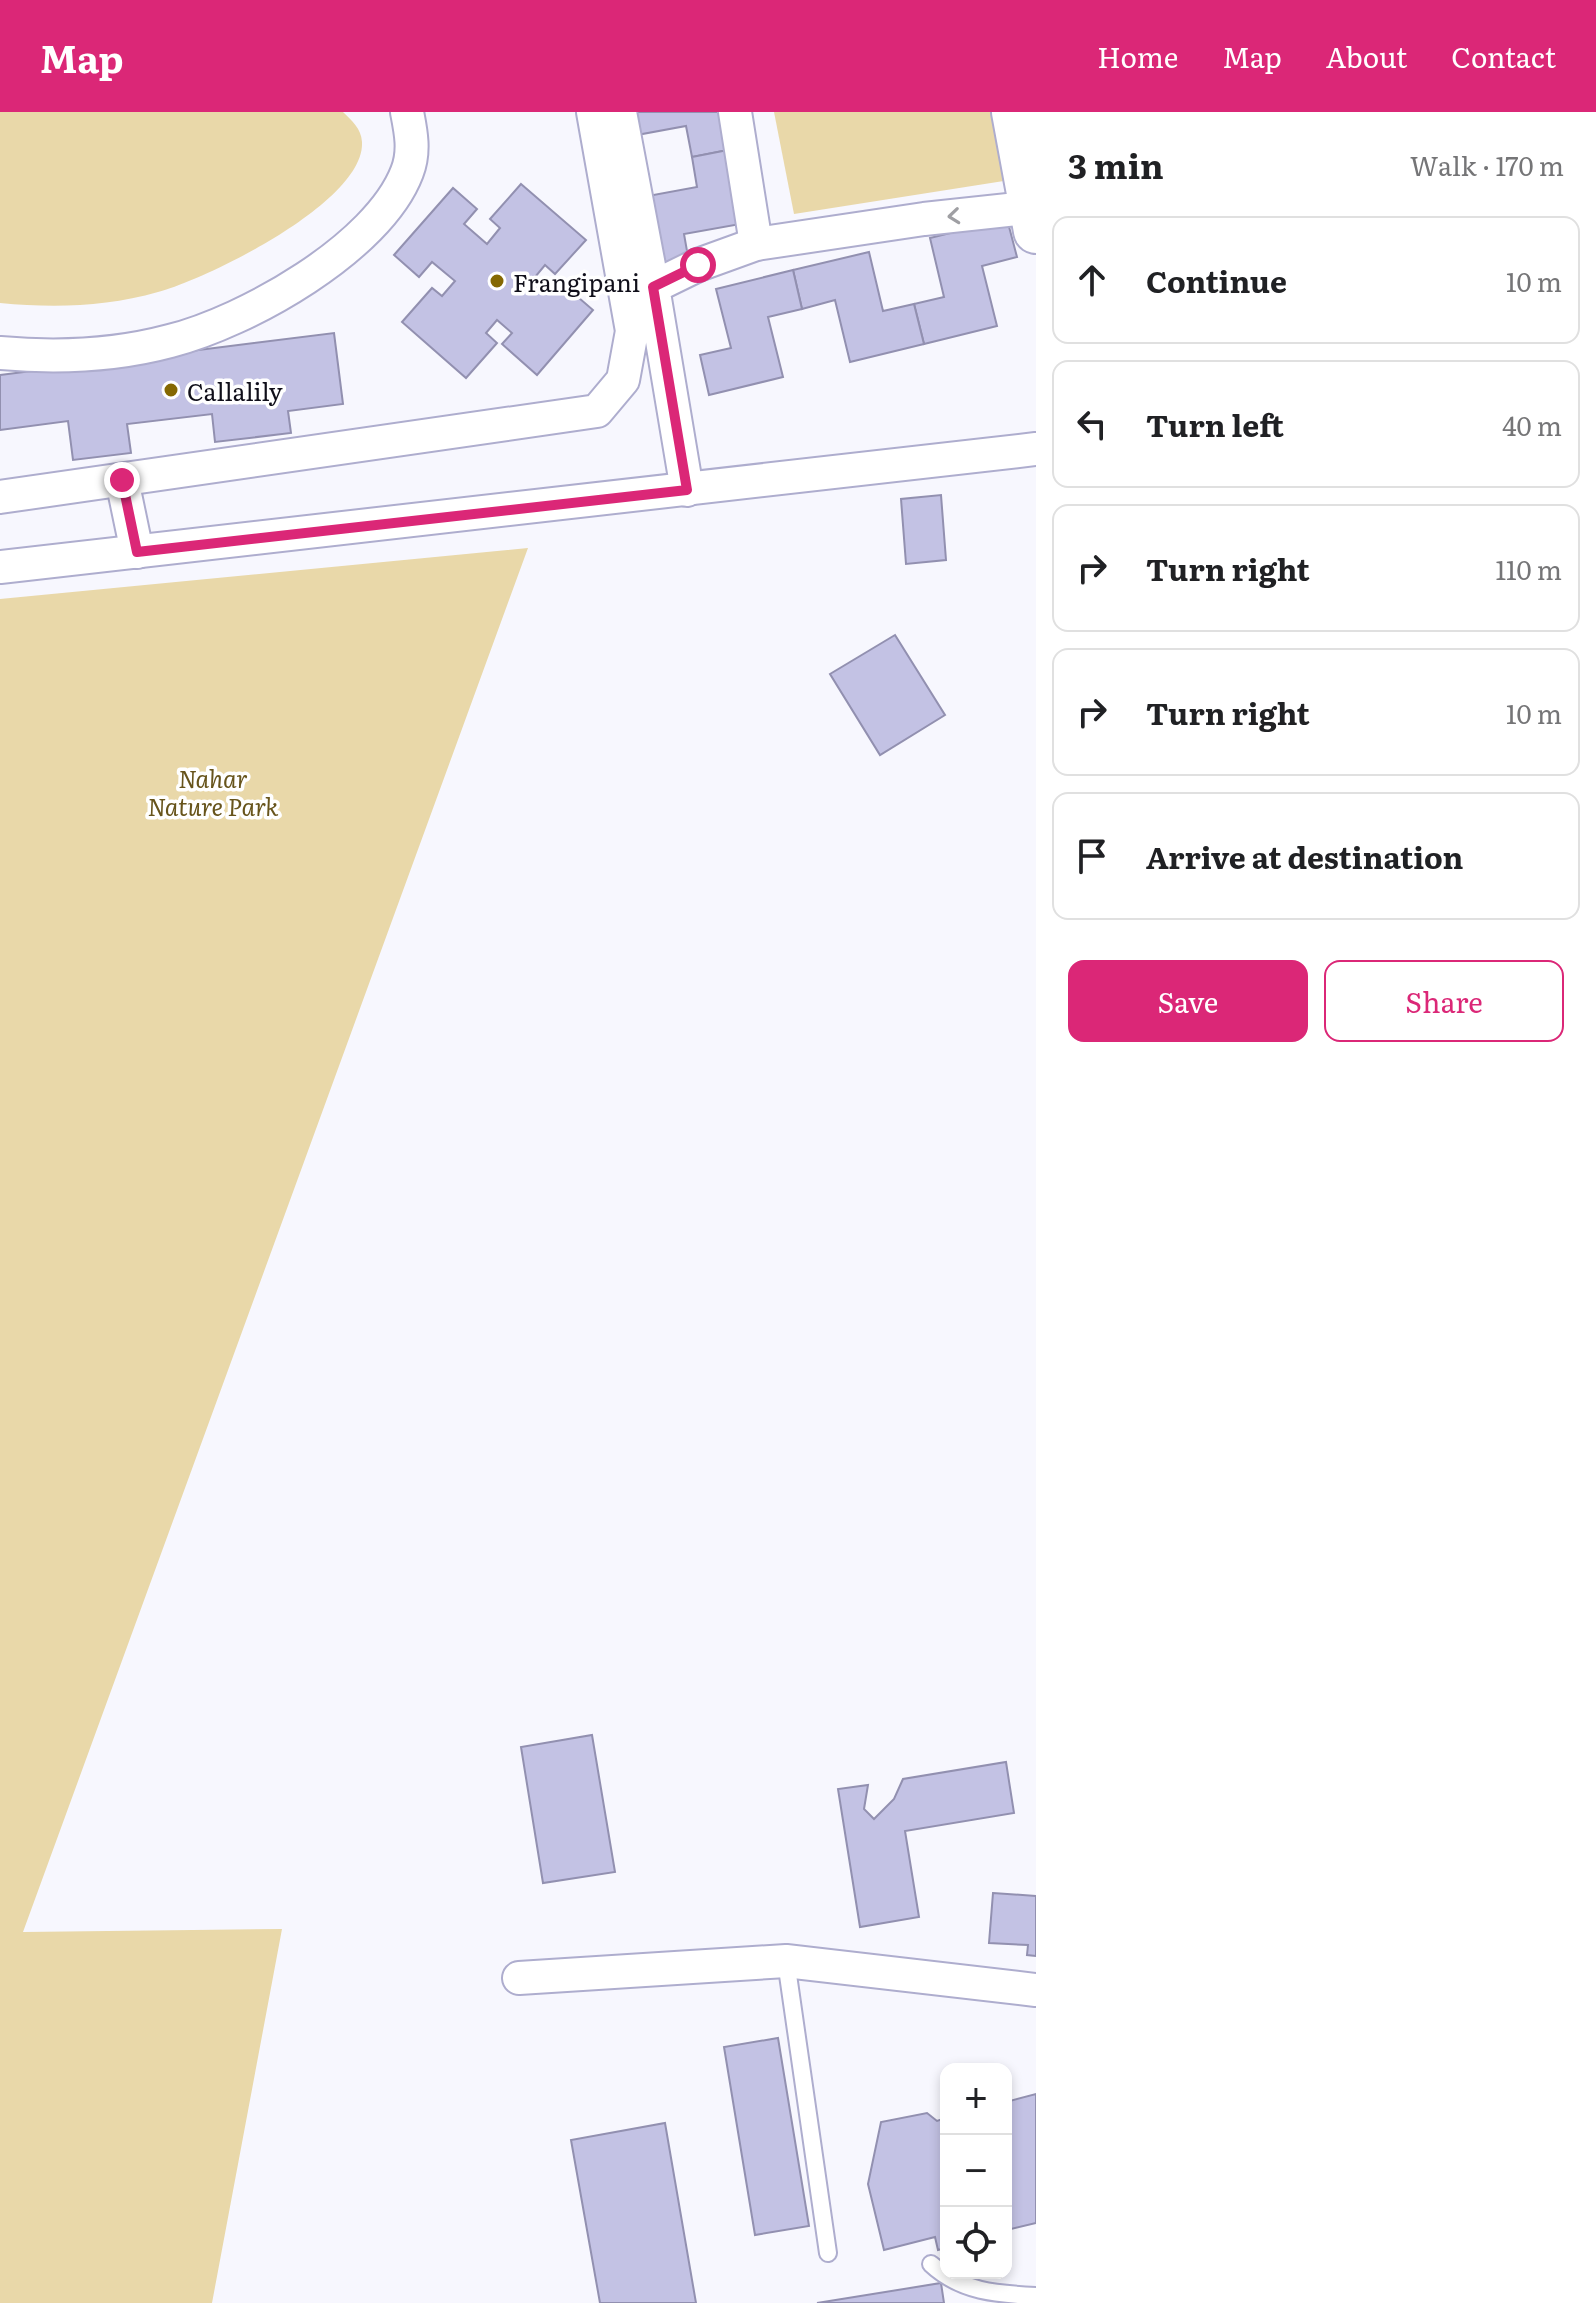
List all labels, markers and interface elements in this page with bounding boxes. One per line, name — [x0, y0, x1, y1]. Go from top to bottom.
text: Map — [40, 28, 124, 85]
text: Home — [1097, 35, 1178, 77]
text: Map — [1222, 35, 1282, 77]
text: About — [1326, 35, 1407, 77]
text: Contact — [1451, 35, 1556, 77]
text: 3 min — [1068, 139, 1164, 189]
text: Walk · 170 m — [1410, 145, 1564, 184]
one-way arrow — [947, 207, 960, 224]
route start — [680, 247, 716, 283]
icon: ahead — [1070, 258, 1114, 302]
text: Continue — [1146, 258, 1287, 302]
text: 10 m — [1506, 261, 1562, 300]
place label: Frangipani — [513, 264, 640, 299]
marker: Frangipani — [488, 272, 506, 290]
place label: Callalily — [187, 373, 283, 408]
marker: Callalily — [162, 381, 180, 399]
icon: left — [1070, 402, 1114, 446]
text: Turn left — [1146, 402, 1284, 446]
text: 40 m — [1502, 405, 1562, 444]
route end — [104, 462, 140, 498]
icon: right — [1070, 546, 1114, 590]
text: Turn right — [1146, 546, 1310, 590]
text: 110 m — [1495, 549, 1562, 588]
icon: right — [1070, 690, 1114, 734]
text: Turn right — [1146, 690, 1310, 734]
text: 10 m — [1506, 693, 1562, 732]
park label: Nahar Nature Park — [148, 760, 279, 823]
icon: arrive — [1070, 834, 1114, 878]
text: Arrive at destination — [1146, 834, 1463, 878]
button: Save — [1068, 960, 1308, 1042]
button: Share — [1324, 960, 1564, 1042]
map controls — [940, 2063, 1012, 2279]
button: + — [940, 2063, 1012, 2135]
button: − — [940, 2135, 1012, 2207]
button: locate — [940, 2207, 1012, 2279]

